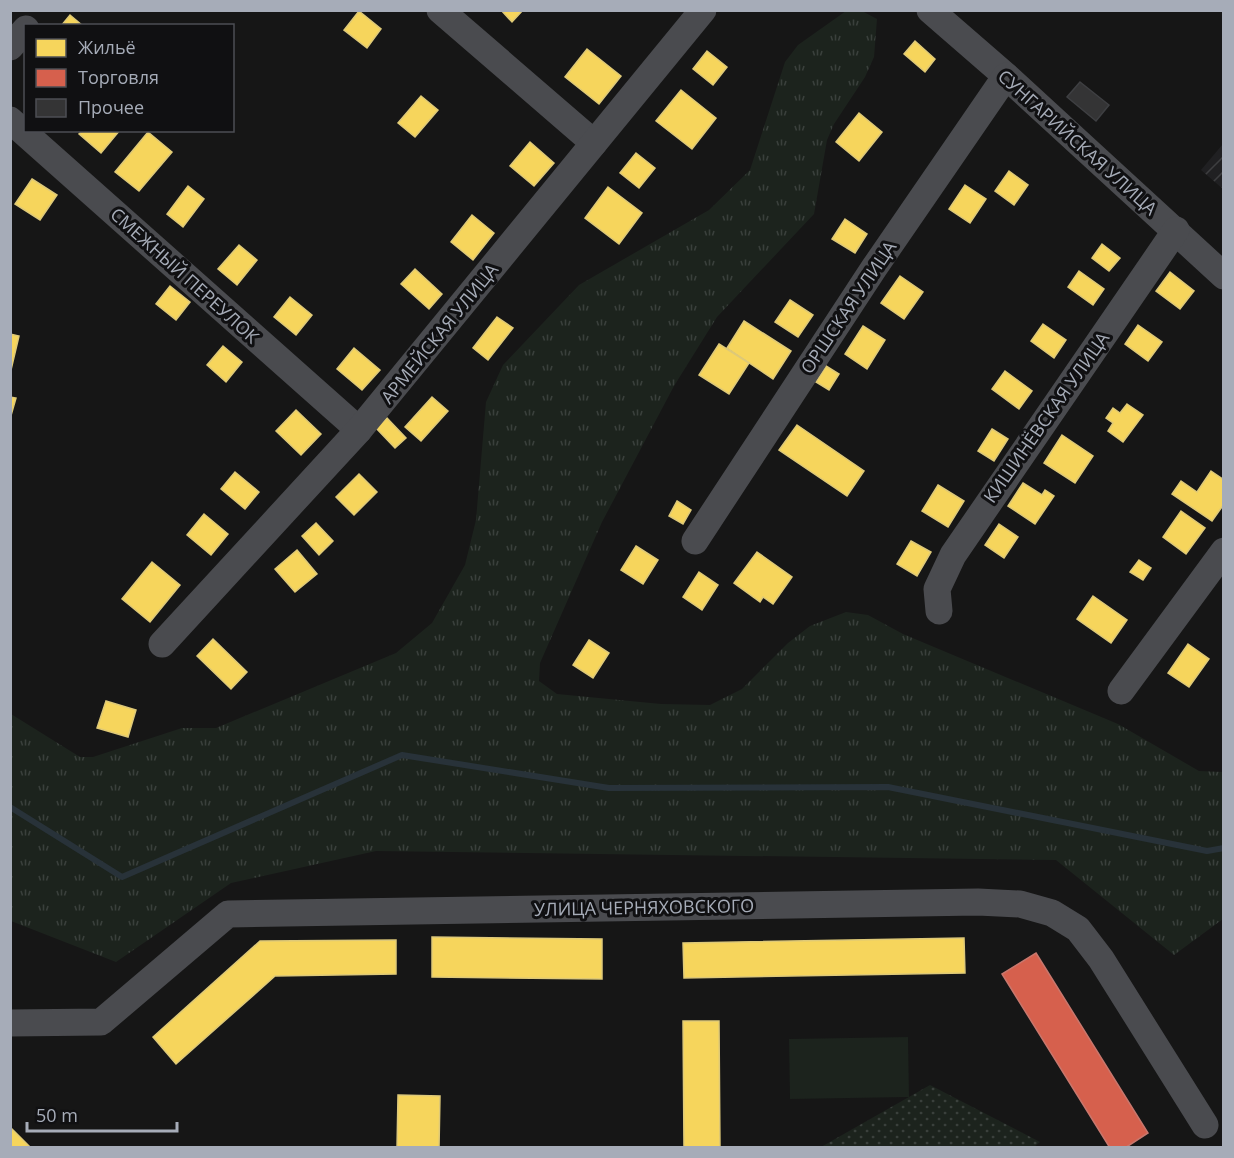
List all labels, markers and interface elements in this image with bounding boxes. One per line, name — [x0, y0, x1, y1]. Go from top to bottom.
legend — [24, 24, 234, 132]
text: Жильё — [78, 35, 136, 59]
street label: СУНГАРИЙСКАЯ УЛИЦА — [993, 64, 1163, 220]
text: Торговля — [78, 65, 159, 89]
text: Прочее — [78, 95, 144, 119]
street label: СМЕЖНЫЙ ПЕРЕУЛОК — [106, 202, 264, 348]
street label: ОРШСКАЯ УЛИЦА — [795, 235, 902, 378]
street label: АРМЕЙСКАЯ УЛИЦА — [375, 257, 503, 408]
street label: КИШИНЁВСКАЯ УЛИЦА — [978, 326, 1115, 507]
street label: УЛИЦА ЧЕРНЯХОВСКОГО — [534, 893, 754, 921]
scale bar — [27, 1095, 177, 1133]
text: 50 m — [36, 1103, 78, 1127]

